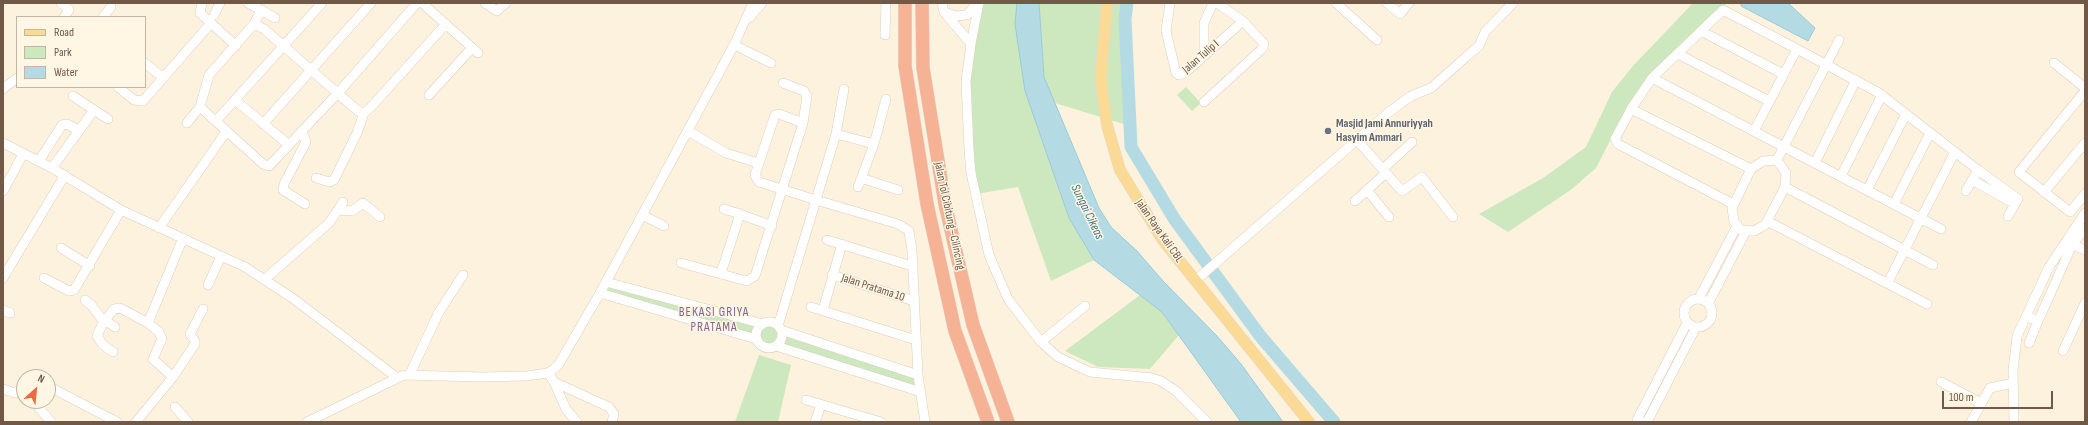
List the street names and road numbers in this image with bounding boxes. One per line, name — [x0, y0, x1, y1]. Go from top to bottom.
street label: Jalan Tulip I — [1180, 37, 1222, 77]
street label: Jalan Tol Cibitung–Cilincing — [931, 161, 967, 271]
street label: Jalan Raya Kali CBL — [1132, 197, 1186, 265]
street label: Jalan Pratama 10 — [839, 271, 907, 305]

